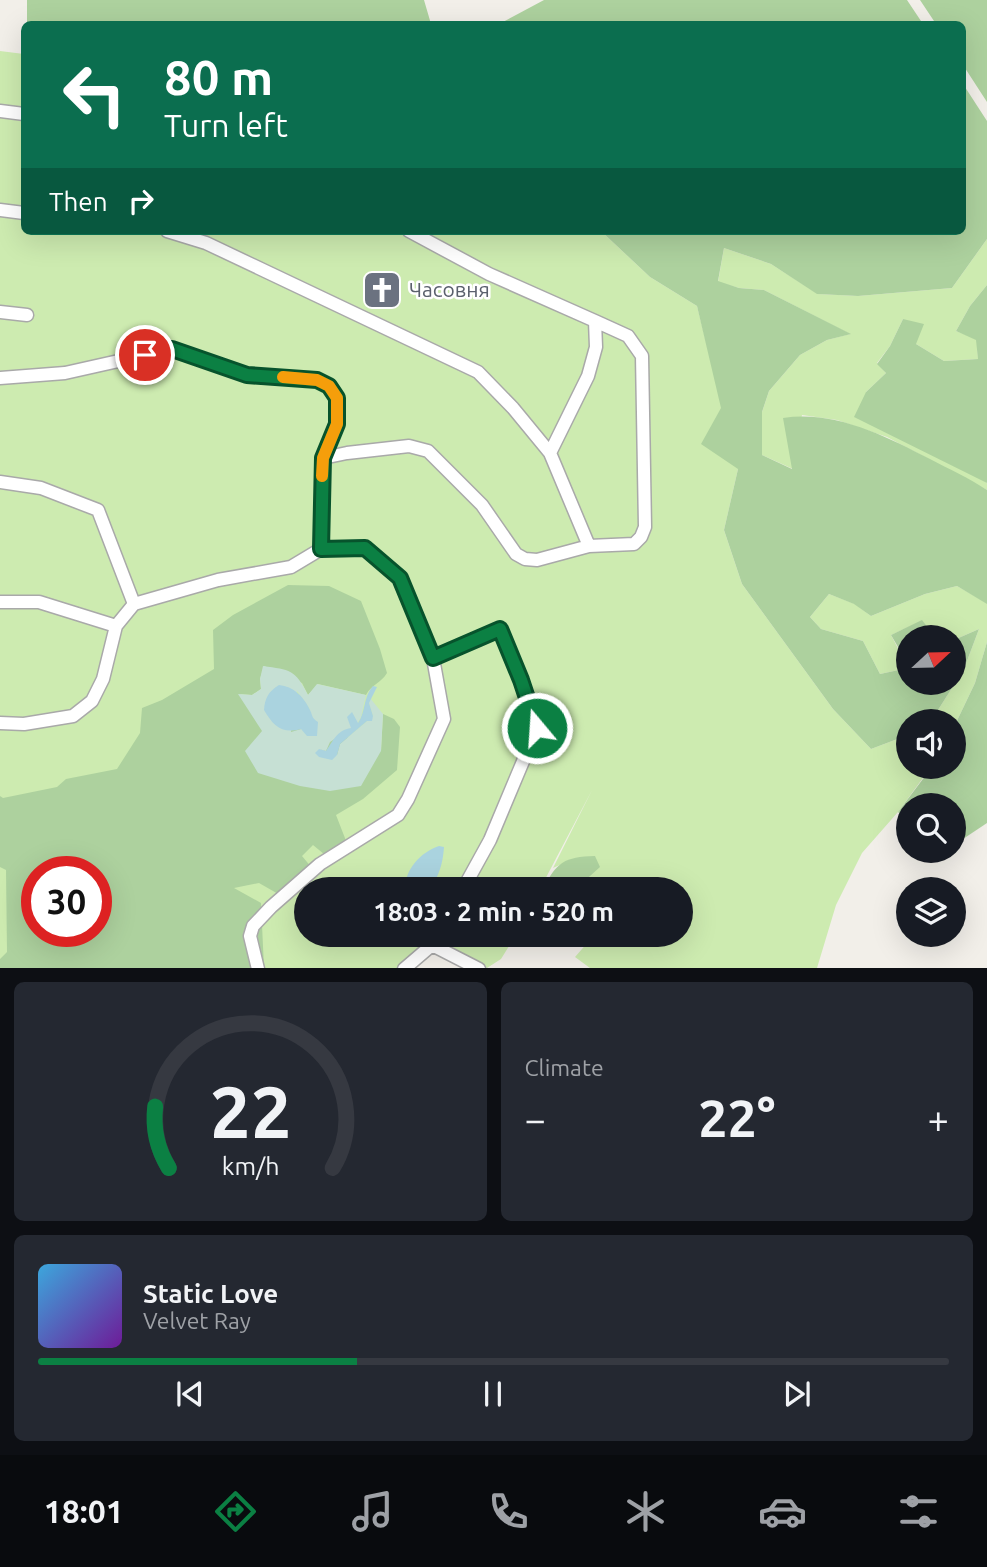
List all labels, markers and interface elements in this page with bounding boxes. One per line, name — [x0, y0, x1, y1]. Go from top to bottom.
icon: left — [49, 49, 140, 140]
text: 80 m — [164, 49, 273, 104]
text: Turn left — [164, 107, 288, 143]
icon: right — [122, 182, 160, 220]
text: Then — [49, 187, 108, 216]
church icon: Часовня — [361, 269, 403, 311]
place label: Часовня — [409, 277, 490, 301]
pin — [115, 325, 175, 385]
icon: arrive — [126, 336, 164, 374]
north arrow — [896, 625, 966, 695]
map controls — [896, 625, 966, 947]
position arrow — [500, 691, 574, 765]
button: sound — [896, 709, 966, 779]
button: search — [896, 793, 966, 863]
speed limit sign: 30 — [21, 856, 112, 947]
button: layers — [896, 877, 966, 947]
text: 18:03 · 2 min · 520 m — [373, 897, 614, 926]
text: Climate — [525, 1055, 604, 1080]
text: 22 — [209, 1070, 291, 1152]
text: 22° — [698, 1089, 775, 1147]
text: − — [525, 1098, 546, 1140]
text: + — [928, 1098, 949, 1140]
text: km/h — [221, 1151, 279, 1179]
text: Static Love — [143, 1279, 278, 1308]
text: Velvet Ray — [143, 1308, 251, 1333]
icon: previous — [171, 1375, 209, 1413]
icon: pause — [474, 1375, 512, 1413]
icon: next — [778, 1375, 816, 1413]
icon: directions — [211, 1487, 260, 1536]
icon: music — [348, 1487, 397, 1536]
icon: phone — [484, 1487, 533, 1536]
icon: climate — [621, 1487, 670, 1536]
icon: car — [758, 1487, 807, 1536]
icon: filters — [894, 1487, 943, 1536]
text: 18:01 — [44, 1493, 124, 1529]

